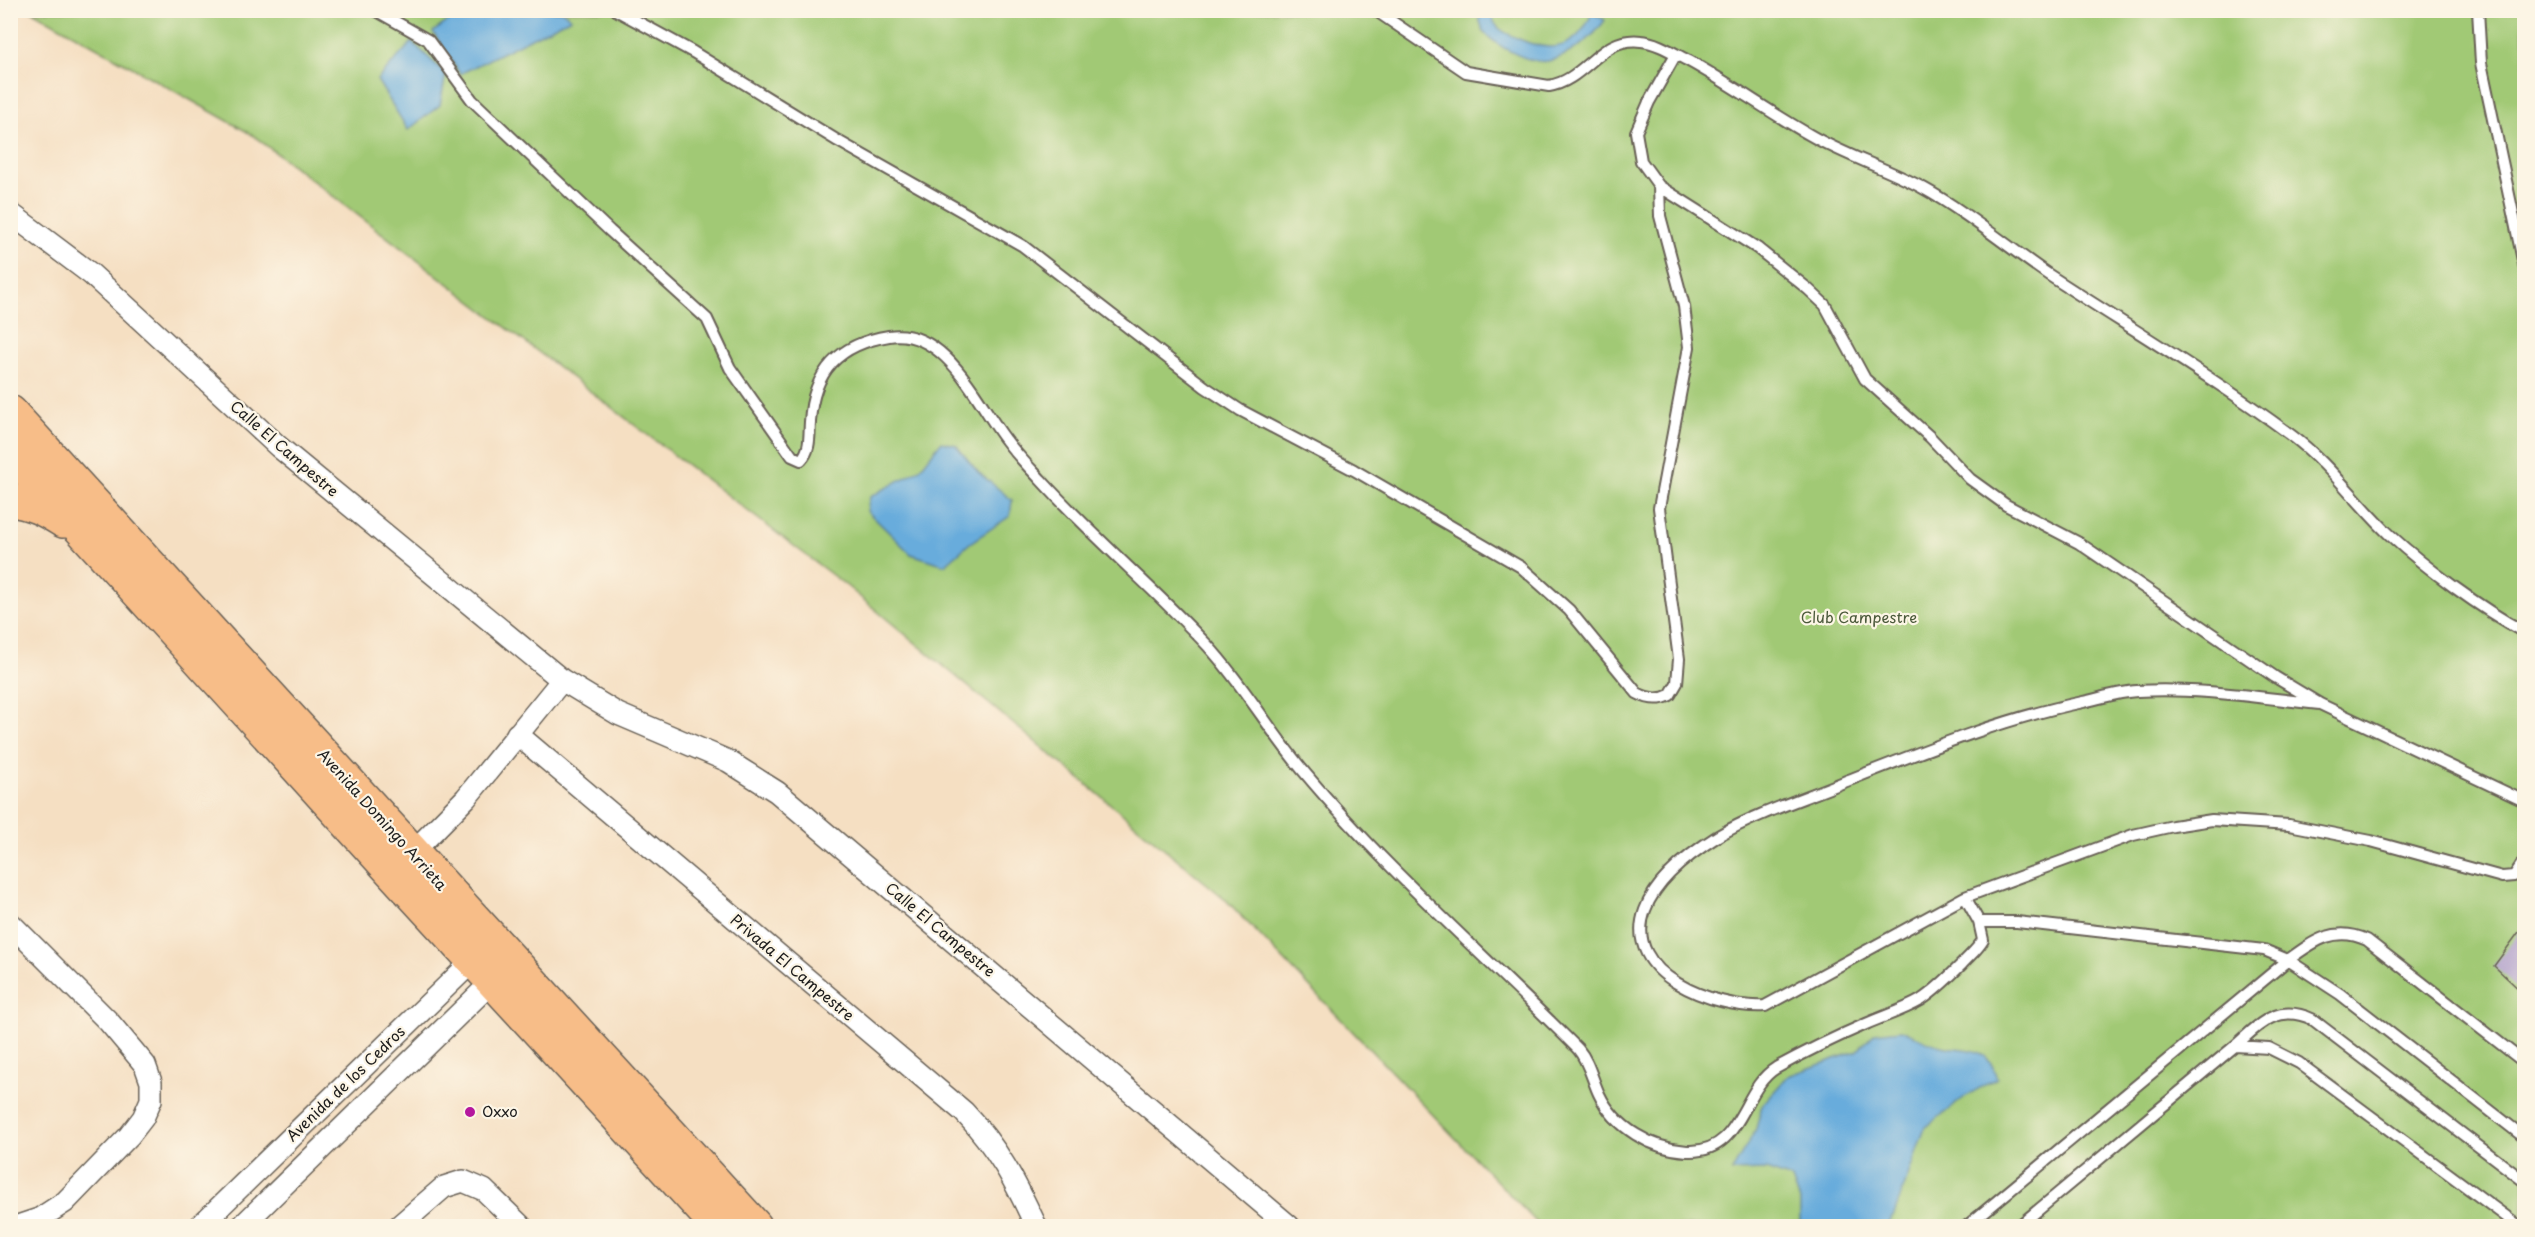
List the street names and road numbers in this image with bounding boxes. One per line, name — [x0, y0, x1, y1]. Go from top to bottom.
street label: Calle El Campestre — [226, 394, 344, 502]
street label: Avenida Domingo Arrieta — [313, 743, 454, 896]
street label: Calle El Campestre — [881, 876, 1001, 982]
street label: Privada El Campestre — [726, 908, 860, 1026]
street label: Avenida de los Cedros — [280, 1020, 410, 1146]

